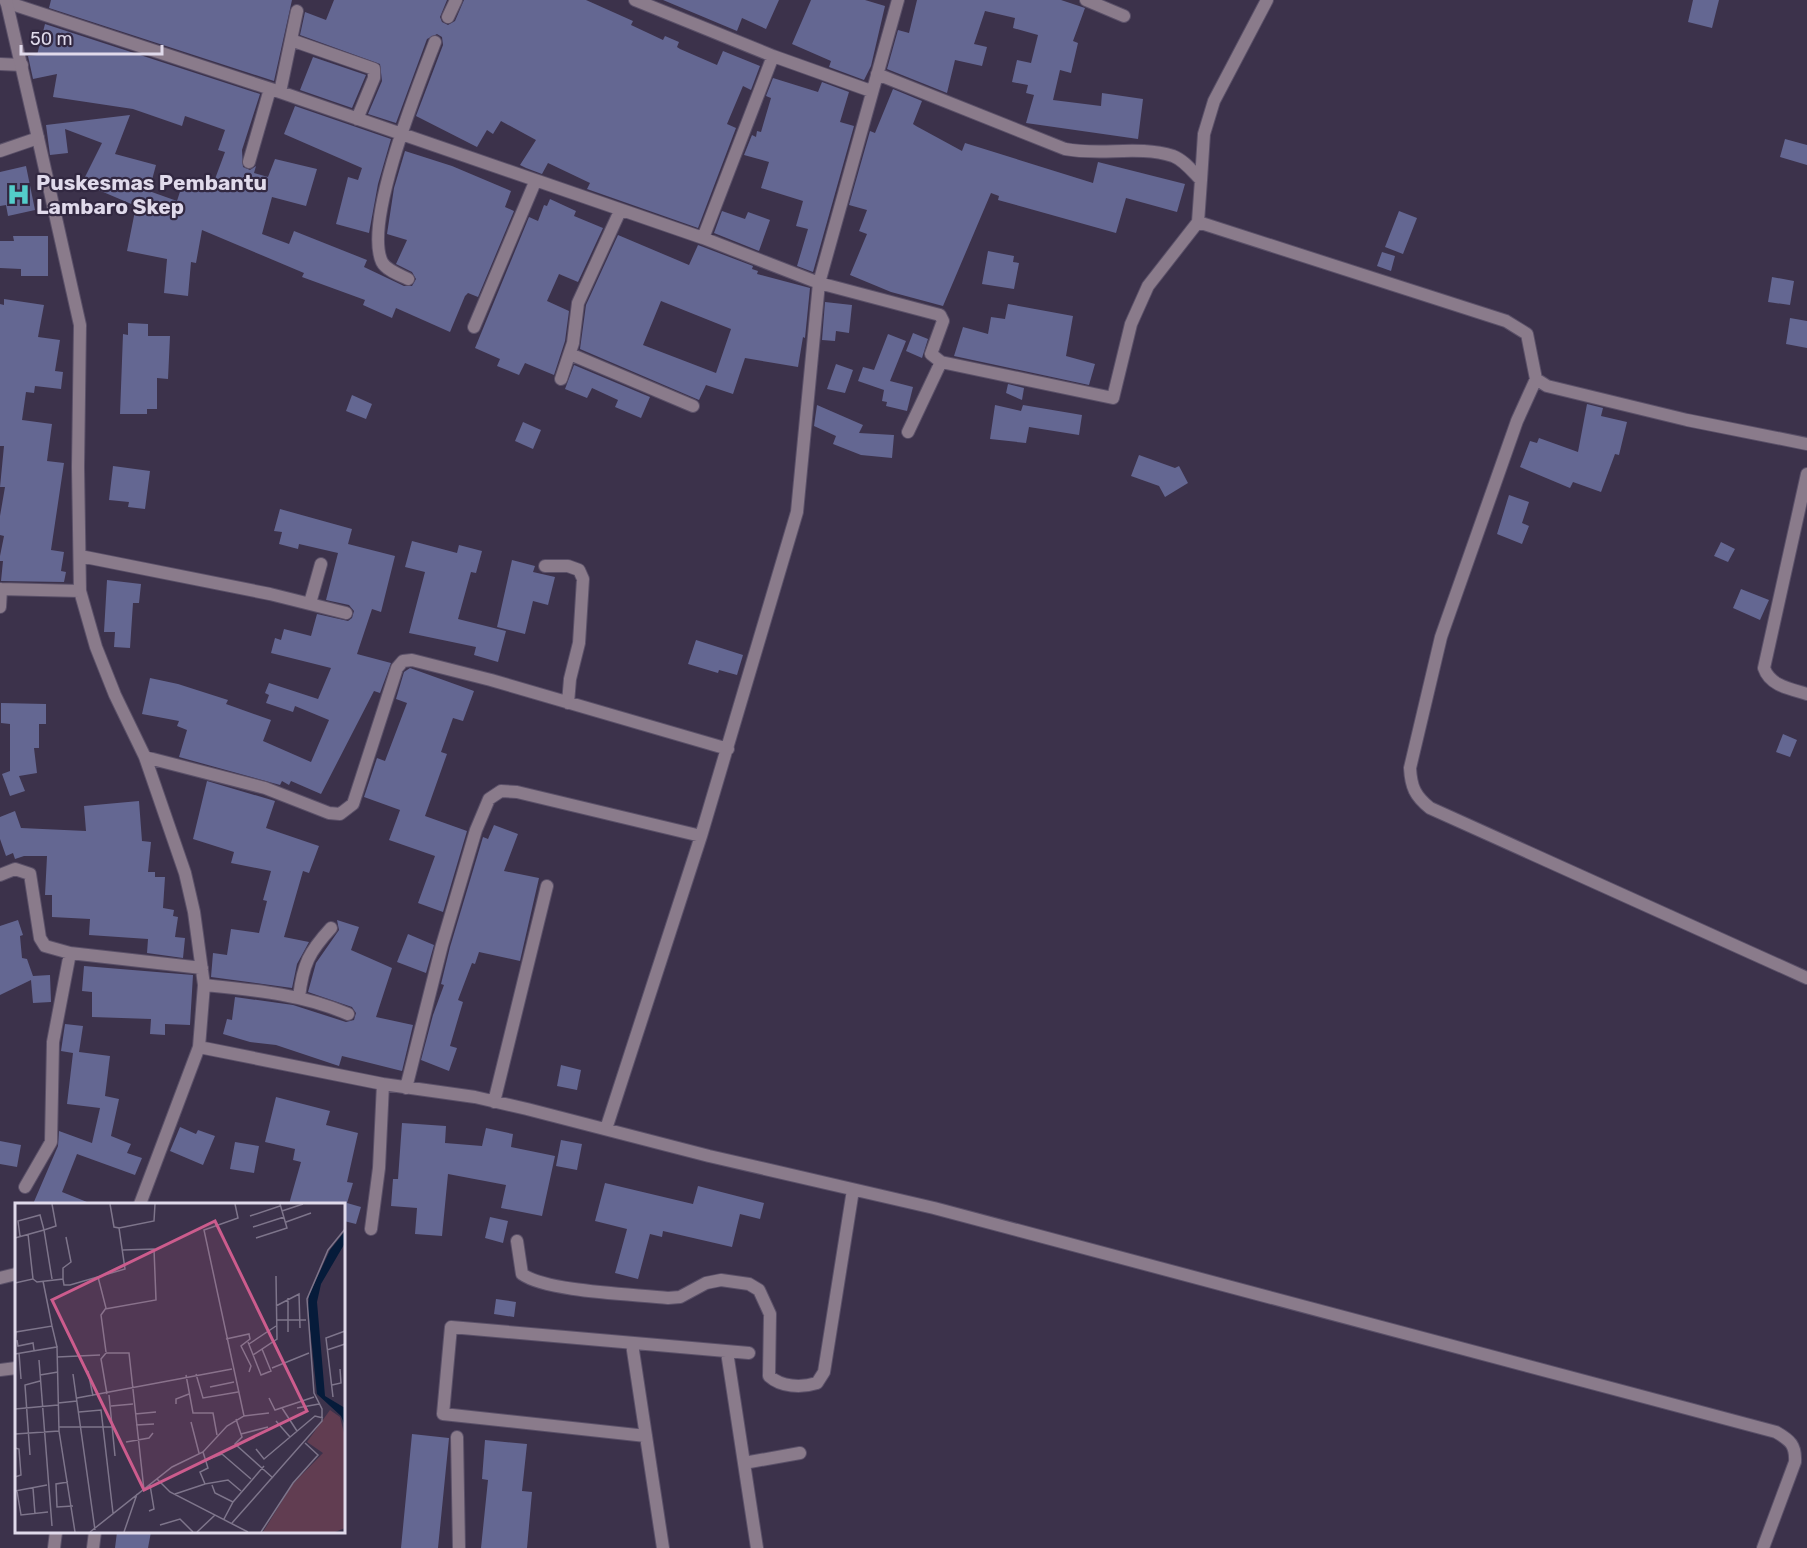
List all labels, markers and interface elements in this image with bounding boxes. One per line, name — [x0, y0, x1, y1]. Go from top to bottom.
scale bar — [21, 18, 162, 56]
text: 50 m — [30, 28, 73, 50]
place label: Puskesmas Pembantu Lambaro Skep — [36, 170, 267, 219]
hospital icon: Puskesmas Pembantu Lambaro Skep — [5, 182, 31, 208]
inset map — [15, 1203, 345, 1533]

